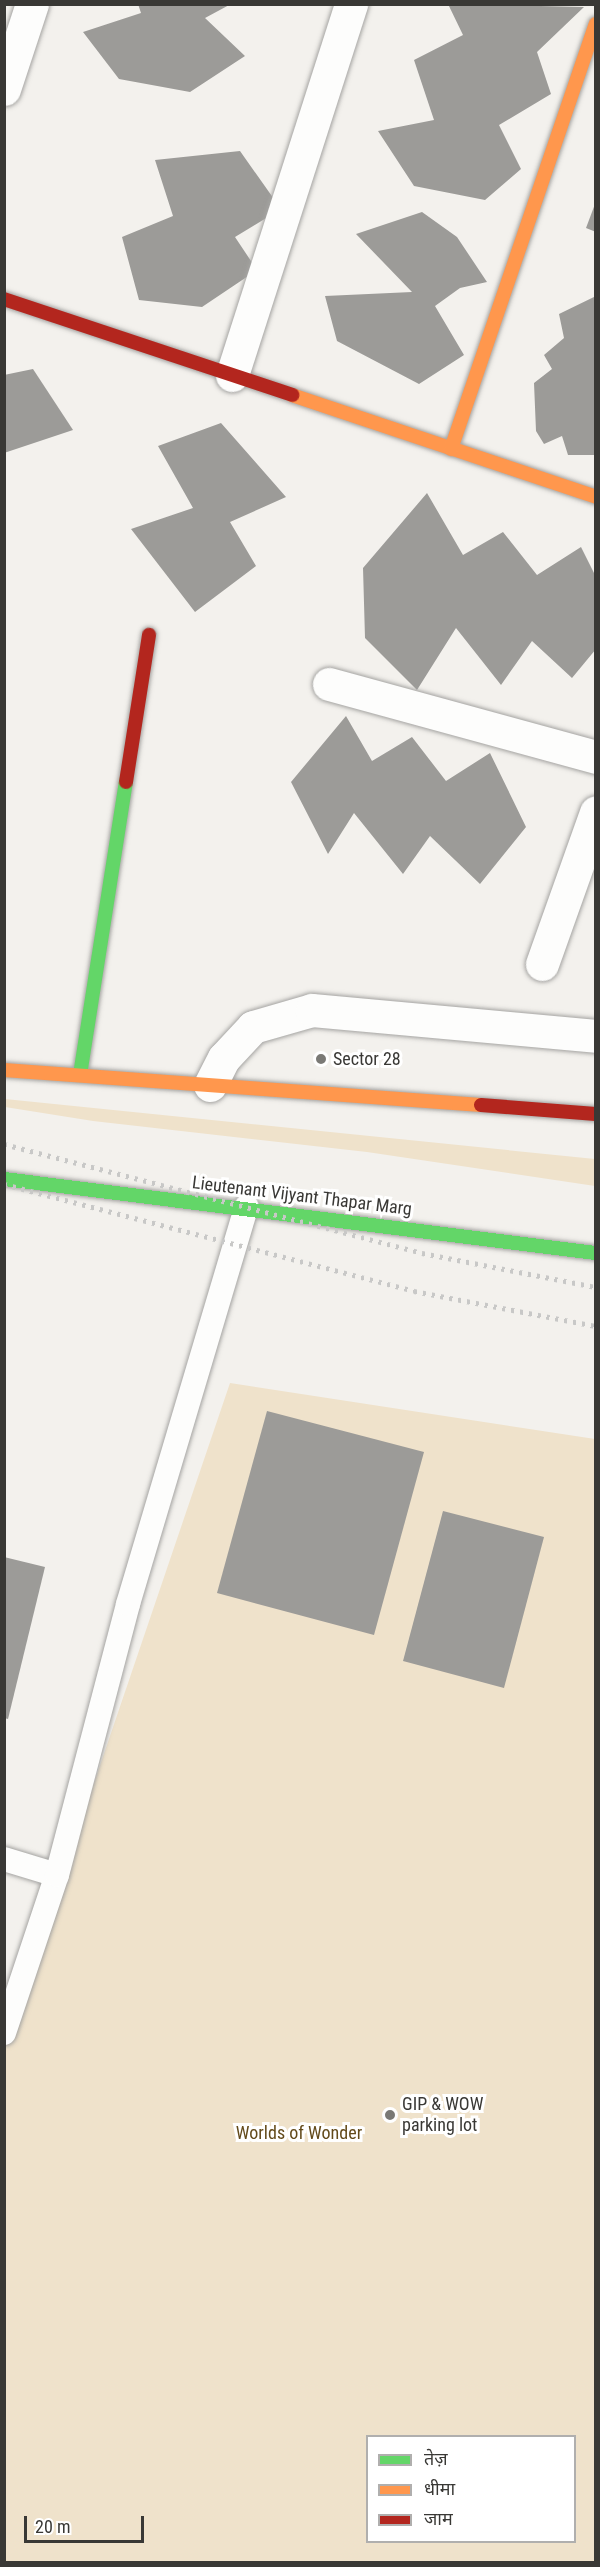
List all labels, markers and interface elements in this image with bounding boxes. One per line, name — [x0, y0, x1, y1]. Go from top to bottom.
place label: Sector 28 — [333, 1048, 401, 1070]
marker: Sector 28 — [314, 1052, 328, 1066]
street label: Lieutenant Vijyant Thapar Marg — [191, 1172, 413, 1220]
place label: GIP & WOW parking lot — [402, 2094, 483, 2136]
marker: GIP & WOW parking lot — [383, 2108, 397, 2122]
park label: Worlds of Wonder — [236, 2122, 362, 2144]
legend — [366, 2435, 576, 2543]
text: तेज़ — [424, 2448, 448, 2469]
text: धीमा — [424, 2478, 455, 2499]
scale bar — [27, 2504, 147, 2542]
text: जाम — [424, 2508, 453, 2529]
text: 20 m — [35, 2516, 70, 2537]

